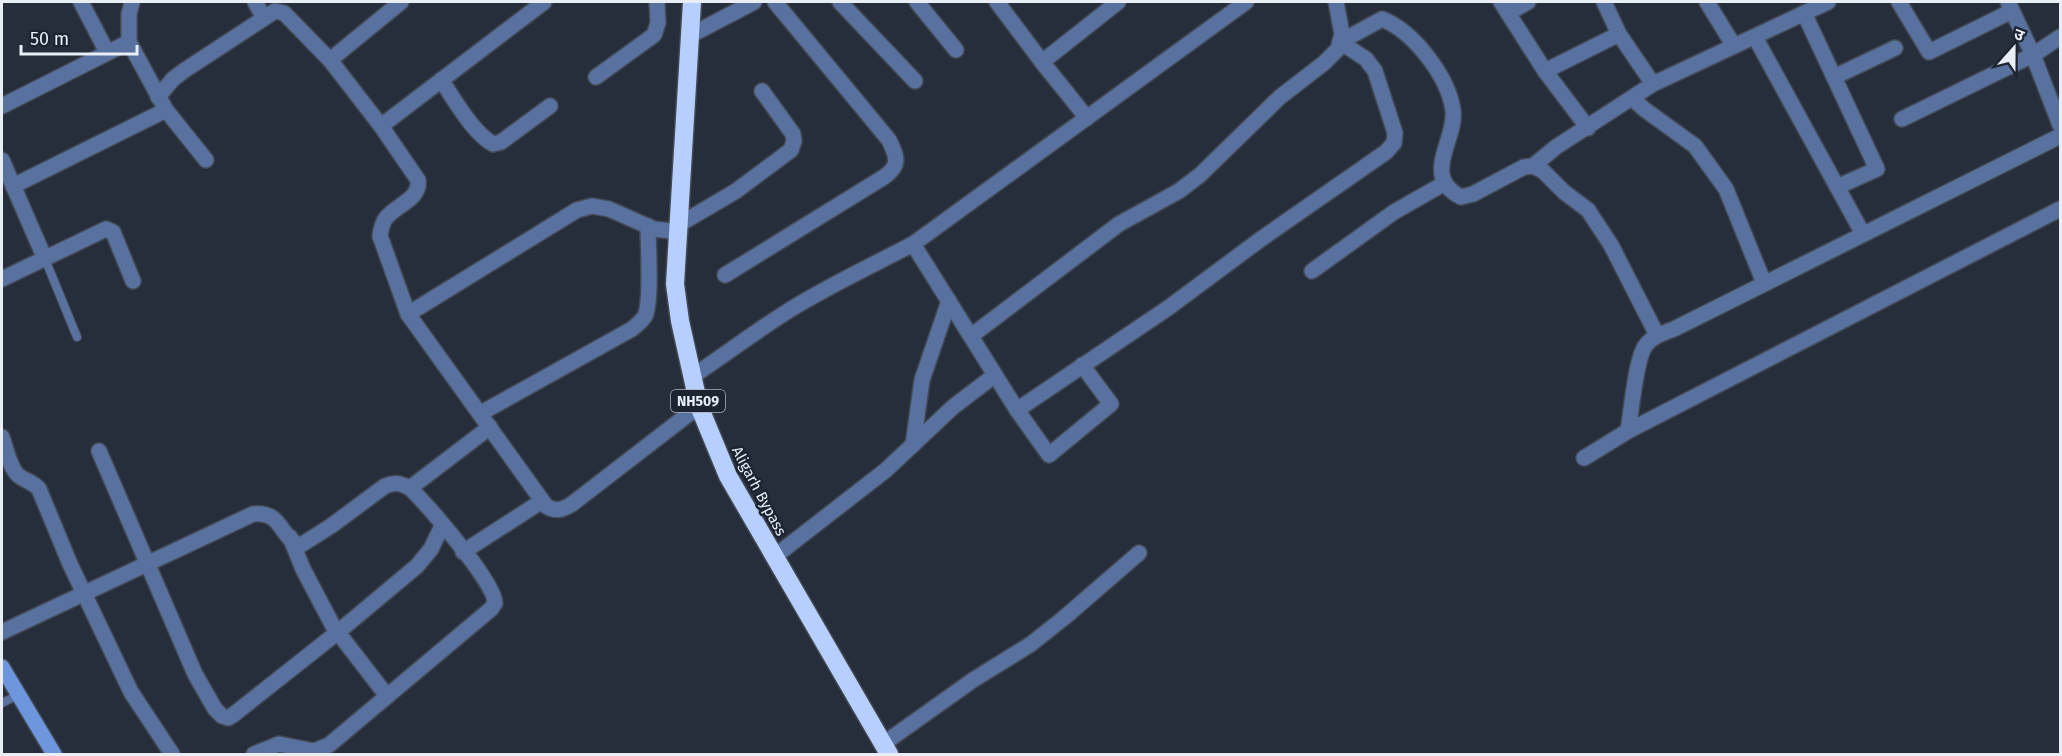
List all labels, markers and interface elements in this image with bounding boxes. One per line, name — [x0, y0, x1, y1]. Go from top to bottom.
scale bar — [21, 18, 136, 56]
north arrow — [1984, 18, 2044, 78]
text: उ — [2011, 24, 2028, 45]
text: 50 m — [30, 28, 69, 50]
road number: NH509 — [671, 390, 725, 412]
street label: Aligarh Bypass — [728, 443, 790, 539]

